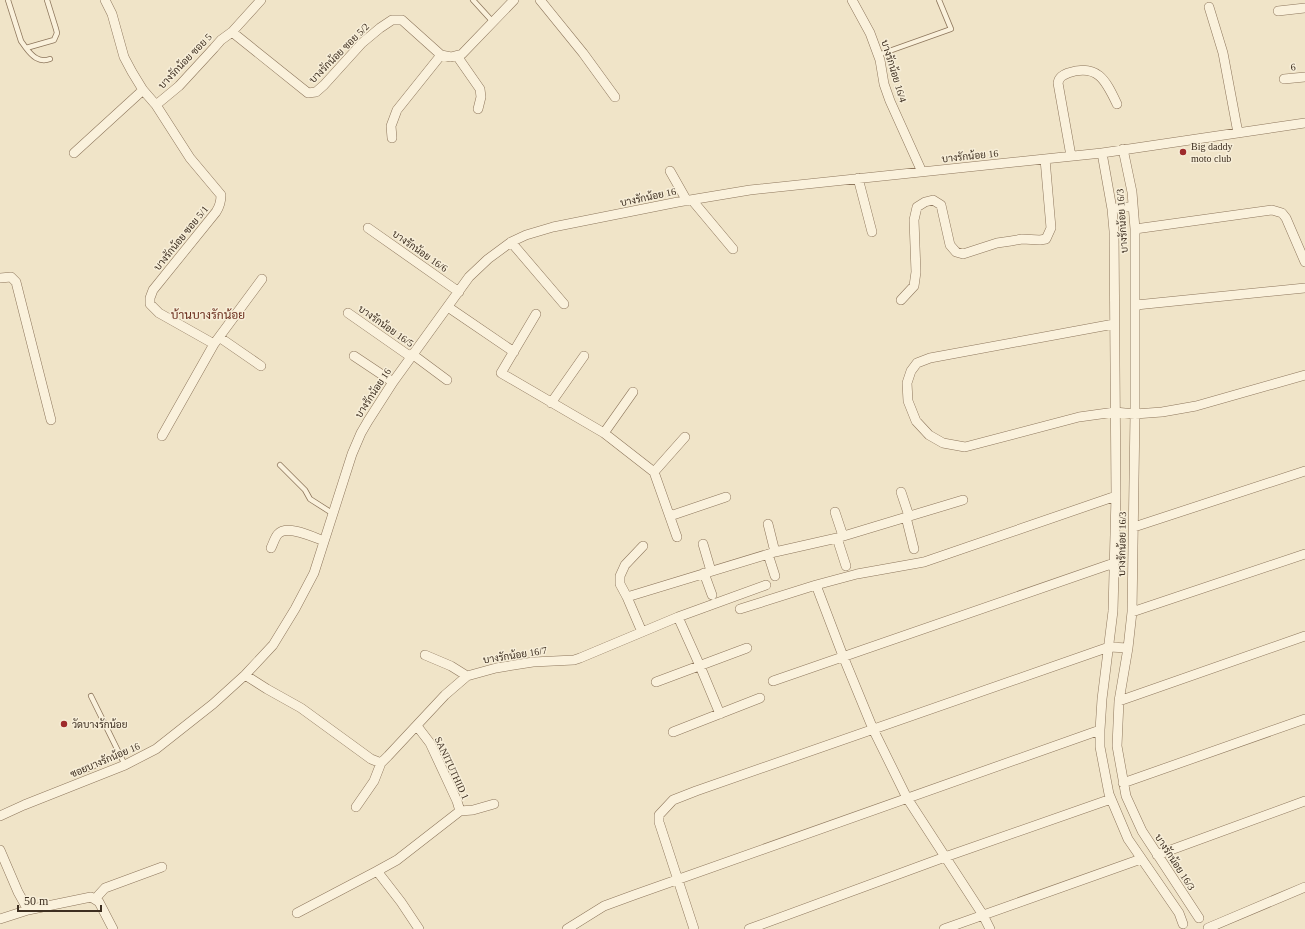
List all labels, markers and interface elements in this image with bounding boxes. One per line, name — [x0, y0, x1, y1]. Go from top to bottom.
street label: บางรักน้อย ซอย 5/2 — [306, 20, 371, 85]
street label: บางรักน้อย ซอย 5 — [155, 31, 214, 91]
street label: บางรักน้อย 16/4 — [879, 38, 910, 104]
street label: 6 — [1290, 61, 1296, 73]
place label: Big daddy moto club — [1191, 141, 1232, 164]
street label: บางรักน้อย 16 — [941, 147, 999, 164]
marker: Big daddy moto club — [1178, 147, 1188, 157]
street label: บางรักน้อย 16 — [619, 185, 677, 208]
street label: บางรักน้อย 16/3 — [1113, 188, 1130, 254]
street label: บางรักน้อย ซอย 5/1 — [151, 203, 210, 273]
street label: บางรักน้อย 16/6 — [390, 227, 450, 274]
street label: บางรักน้อย 16/5 — [356, 302, 416, 349]
district label: บ้านบางรักน้อย — [171, 308, 245, 322]
street label: บางรักน้อย 16 — [352, 366, 393, 420]
street label: บางรักน้อย 16/3 — [1115, 512, 1128, 576]
street label: บางรักน้อย 16/7 — [482, 644, 548, 665]
place label: วัดบางรักน้อย — [72, 718, 127, 730]
marker: วัดบางรักน้อย — [59, 719, 69, 729]
street label: SANITUTHID 1 — [433, 735, 471, 801]
street label: ซอยบางรักน้อย 16 — [68, 739, 142, 780]
street label: บางรักน้อย 16/3 — [1153, 831, 1198, 892]
scale bar — [18, 887, 101, 913]
text: 50 m — [24, 894, 49, 908]

